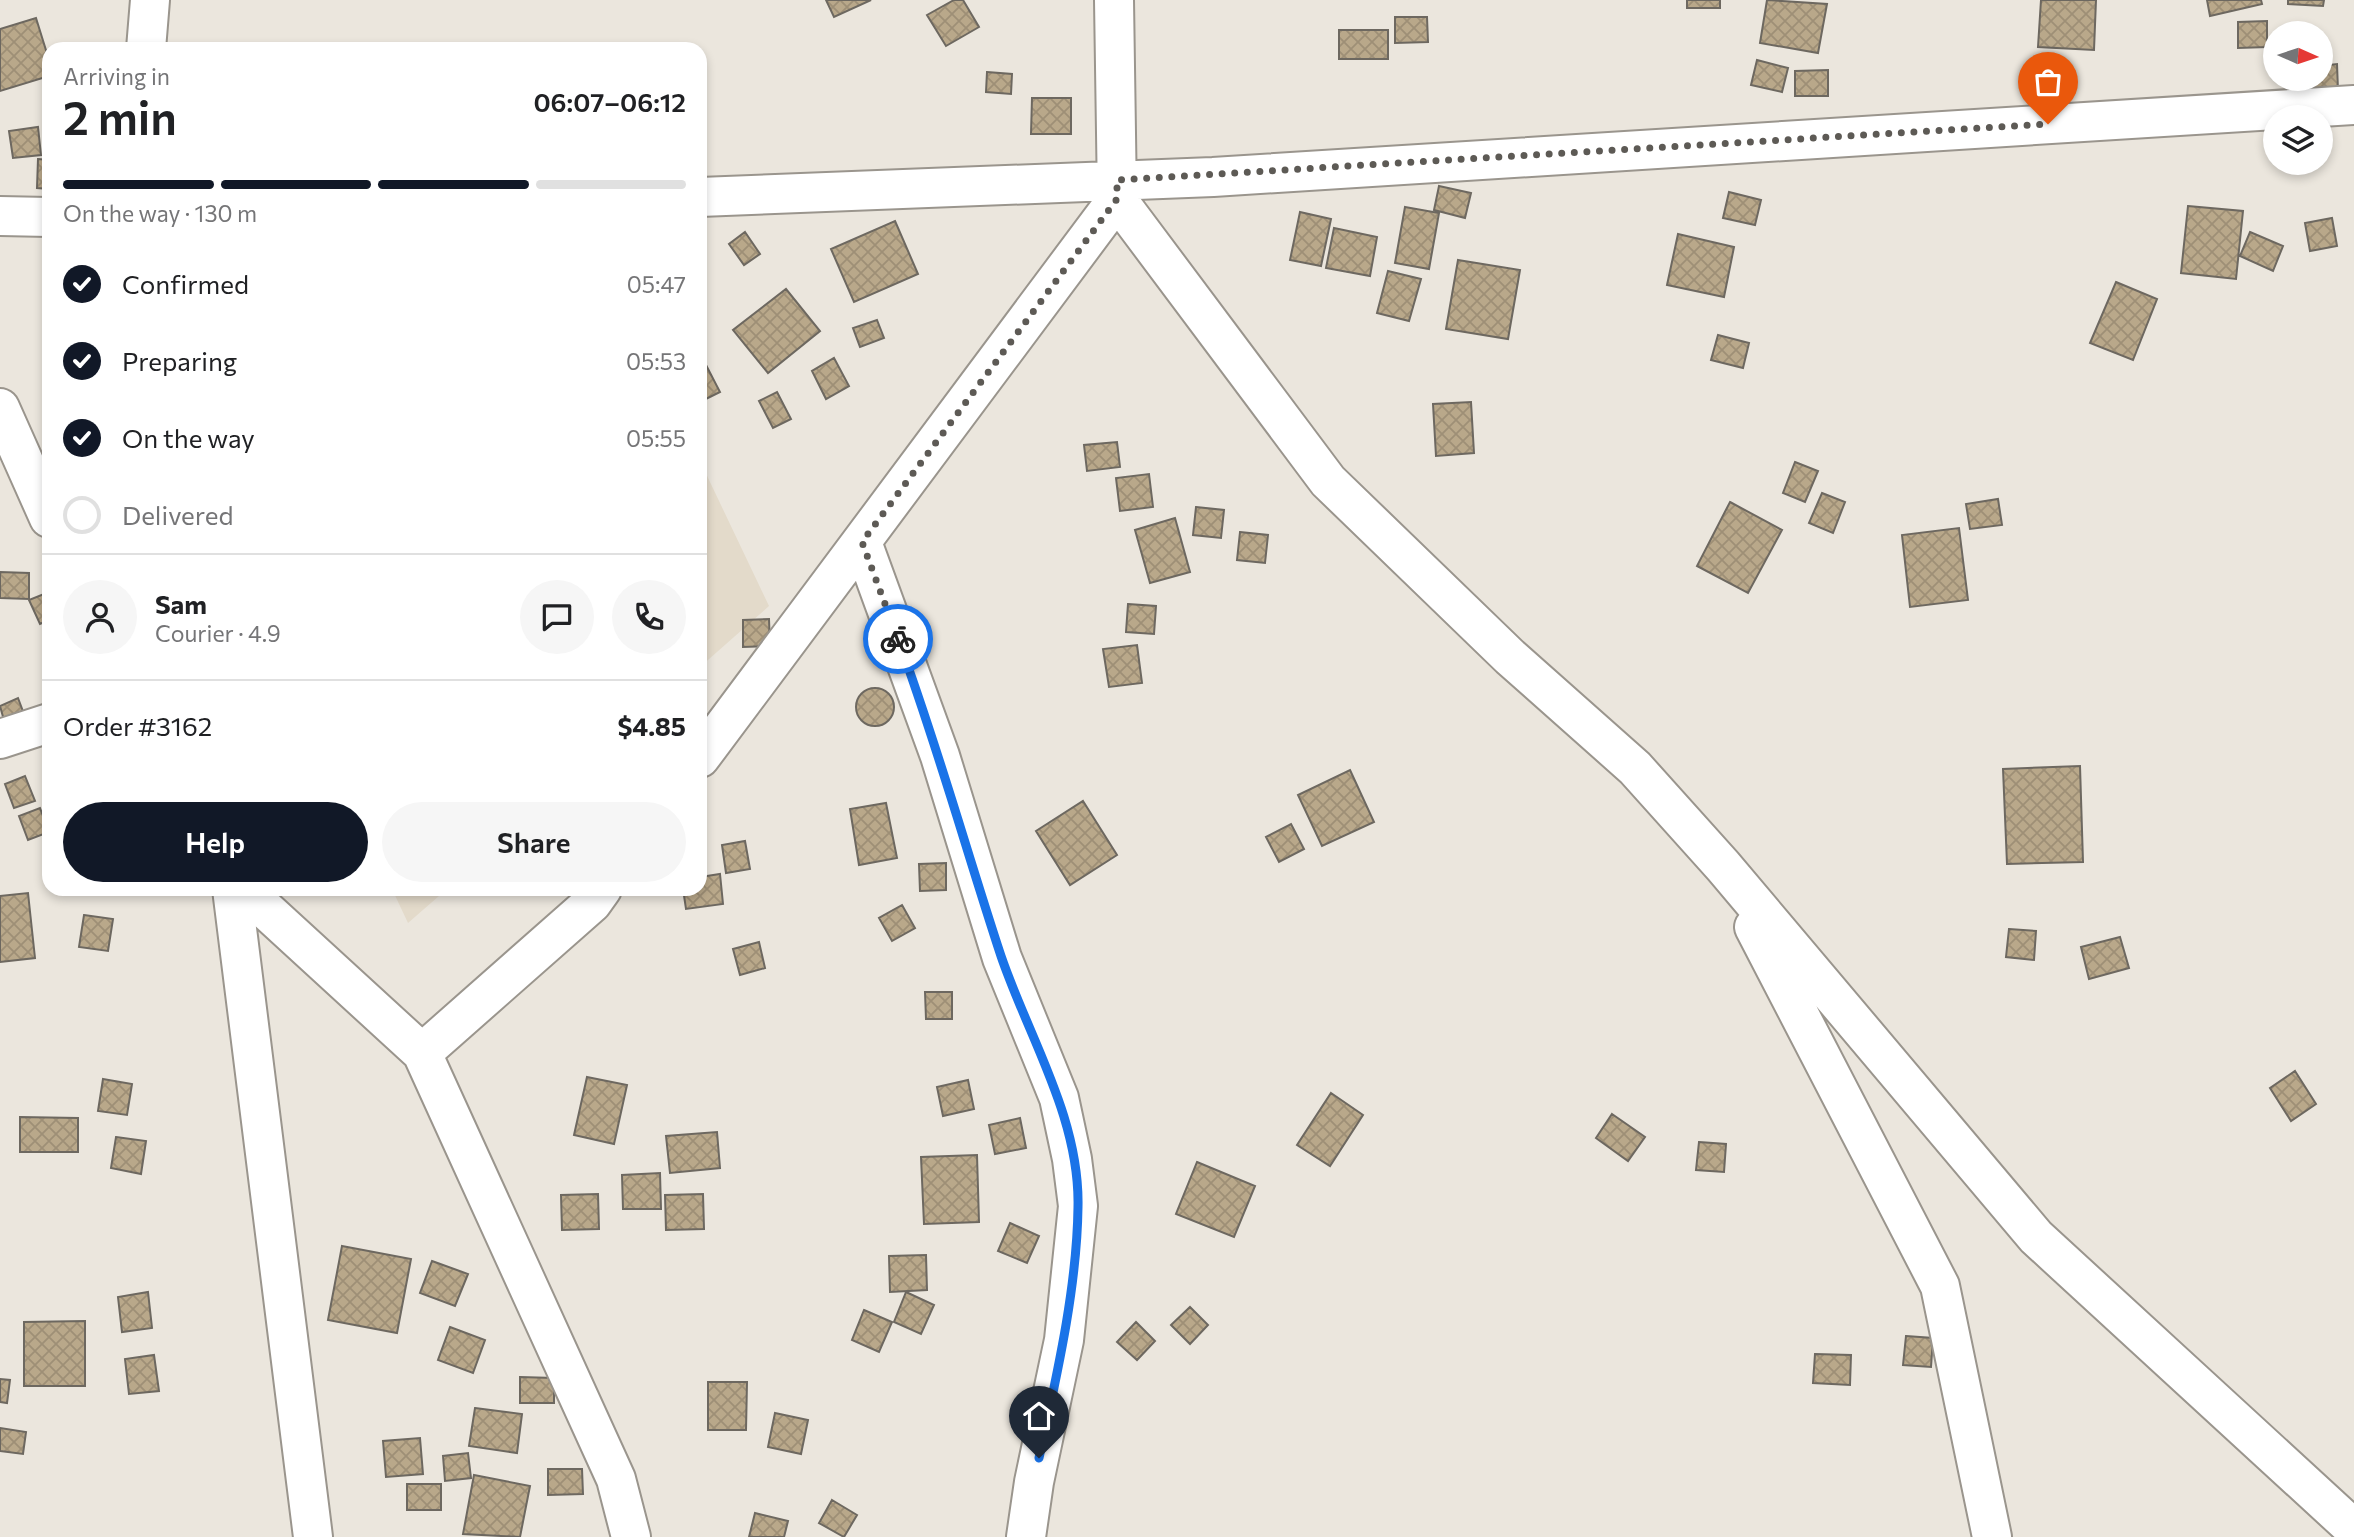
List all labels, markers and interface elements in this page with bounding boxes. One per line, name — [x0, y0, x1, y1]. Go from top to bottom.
north arrow — [2263, 21, 2333, 91]
map controls — [2263, 21, 2333, 175]
pin — [2018, 52, 2078, 124]
text: Arriving in — [63, 62, 170, 90]
icon: bag — [2029, 63, 2067, 101]
text: 06:07–06:12 — [533, 86, 686, 117]
text: 2 min — [63, 88, 177, 144]
button: layers — [2263, 105, 2333, 175]
text: On the way · 130 m — [63, 199, 257, 227]
icon: check — [63, 265, 101, 303]
text: Confirmed — [122, 268, 249, 299]
text: 05:47 — [627, 270, 686, 298]
icon: check — [63, 342, 101, 380]
text: Preparing — [122, 345, 237, 376]
text: 05:53 — [626, 347, 686, 375]
icon: check — [63, 419, 101, 457]
text: On the way — [122, 422, 255, 453]
text: 05:55 — [626, 424, 686, 452]
text: Delivered — [122, 499, 233, 530]
button: person — [63, 580, 137, 654]
button: chat — [520, 580, 594, 654]
button: phone — [612, 580, 686, 654]
text: Sam — [155, 588, 207, 619]
courier — [863, 604, 933, 674]
text: Courier · 4.9 — [155, 619, 281, 647]
icon: bike — [879, 620, 917, 658]
text: Order #3162 — [63, 710, 212, 741]
text: $4.85 — [617, 710, 686, 741]
button: Help — [63, 802, 368, 882]
button: Share — [382, 802, 686, 882]
pin — [1009, 1386, 1069, 1458]
icon: home — [1020, 1397, 1058, 1435]

